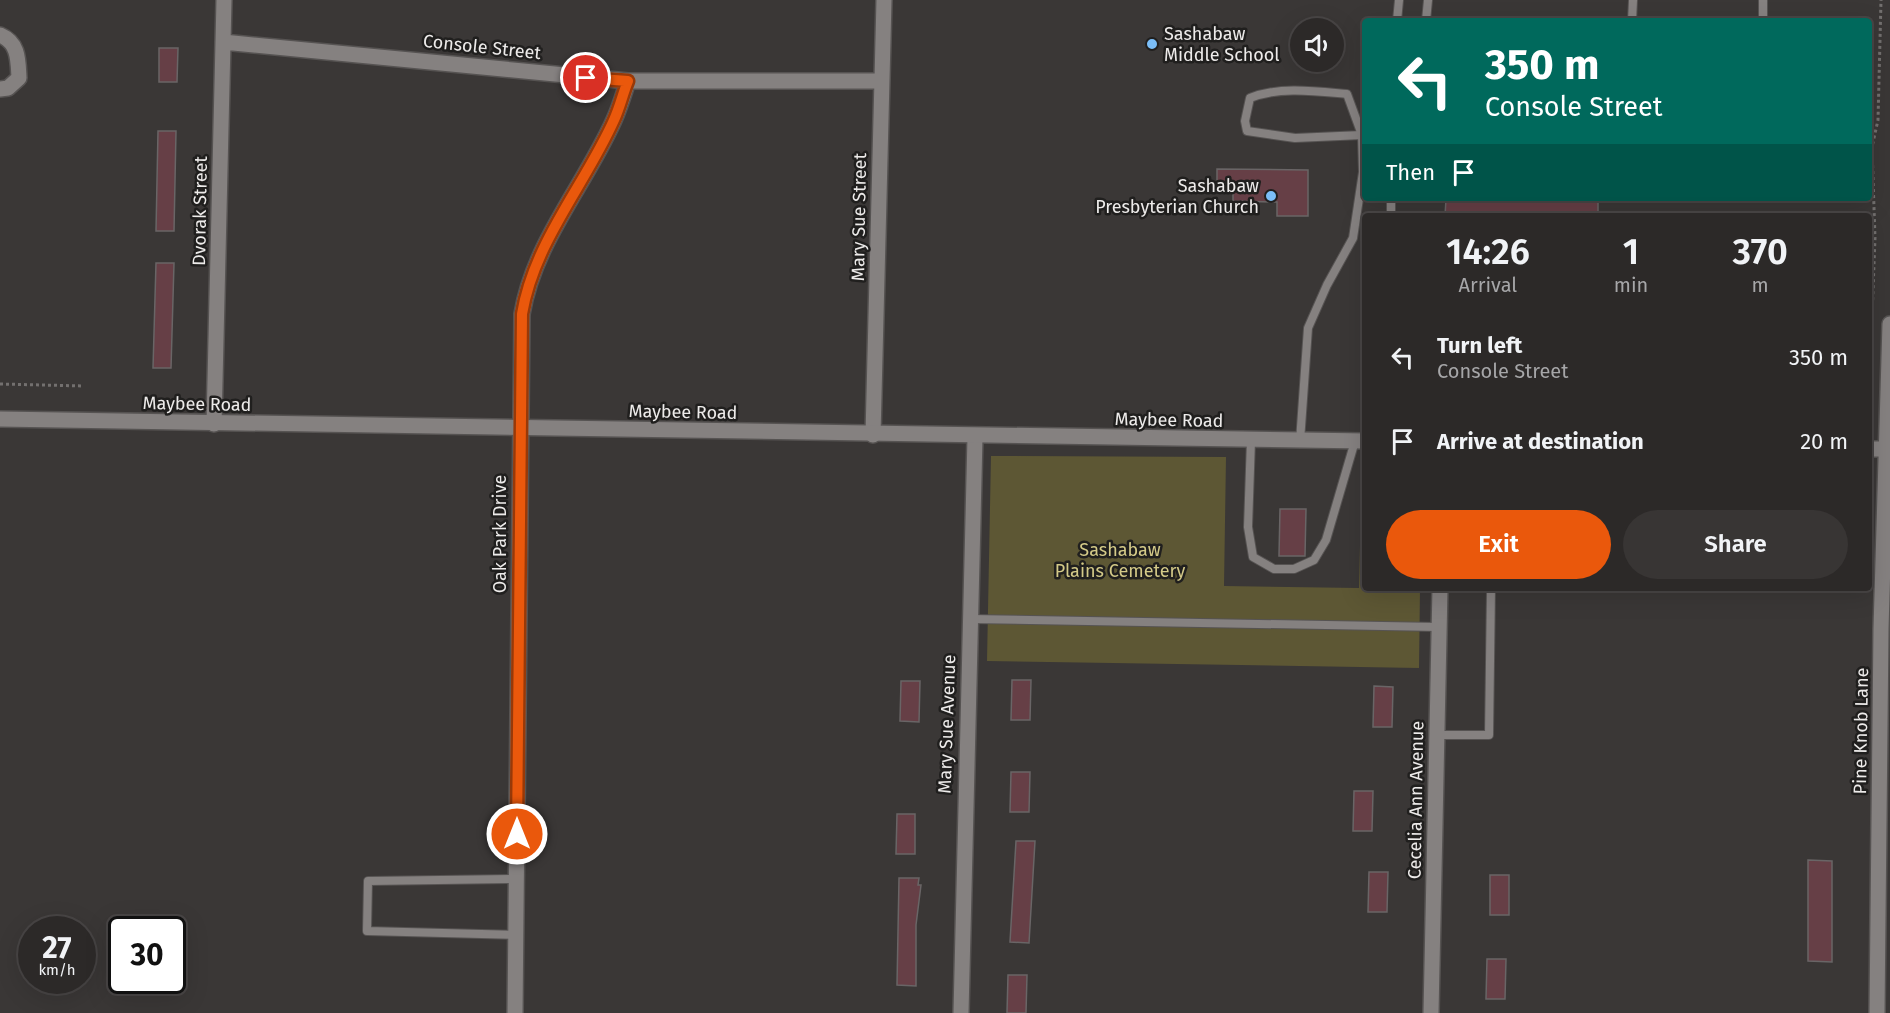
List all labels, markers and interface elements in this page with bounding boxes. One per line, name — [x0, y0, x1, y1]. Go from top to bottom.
map controls — [1290, 18, 1344, 72]
button: sound — [1290, 18, 1344, 72]
place label: Sashabaw Middle School — [1164, 23, 1280, 66]
street label: Console Street — [422, 30, 542, 64]
marker: Sashabaw Middle School — [1145, 37, 1159, 51]
text: 350 m — [1485, 40, 1599, 90]
icon: left — [1386, 42, 1464, 120]
pin — [560, 52, 611, 103]
icon: arrive — [569, 61, 602, 94]
text: Console Street — [1485, 91, 1662, 123]
street label: Mary Sue Street — [847, 152, 871, 281]
street label: Dvorak Street — [188, 155, 212, 266]
icon: arrive — [1447, 156, 1480, 189]
text: Then — [1386, 159, 1435, 186]
place label: Sashabaw Presbyterian Church — [1095, 175, 1259, 218]
marker: Sashabaw Presbyterian Church — [1264, 189, 1278, 203]
text: 14:26 — [1446, 230, 1530, 274]
text: 1 — [1623, 230, 1639, 274]
text: 370 — [1732, 230, 1788, 274]
text: Arrival — [1459, 273, 1517, 297]
text: min — [1614, 273, 1648, 297]
text: m — [1752, 273, 1769, 297]
text: Turn left — [1437, 332, 1522, 359]
icon: left — [1386, 341, 1419, 374]
text: 350 m — [1789, 344, 1848, 371]
text: Console Street — [1437, 359, 1568, 383]
street label: Maybee Road — [142, 392, 252, 416]
street label: Maybee Road — [628, 400, 738, 424]
street label: Maybee Road — [1114, 408, 1224, 432]
icon: arrive — [1386, 425, 1419, 458]
text: Arrive at destination — [1437, 428, 1644, 455]
text: 20 m — [1800, 428, 1848, 455]
street label: Oak Park Drive — [489, 475, 511, 593]
button: Exit — [1386, 510, 1611, 579]
button: Share — [1623, 510, 1848, 579]
park label: Sashabaw Plains Cemetery — [1055, 539, 1185, 582]
street label: Mary Sue Avenue — [934, 654, 960, 794]
street label: Pine Knob Lane — [1849, 667, 1873, 795]
street label: Cecelia Ann Avenue — [1404, 721, 1428, 879]
position arrow — [485, 802, 549, 866]
speed limit sign: 30 — [108, 916, 186, 994]
text: 27 — [42, 930, 72, 966]
text: km/h — [38, 961, 76, 979]

